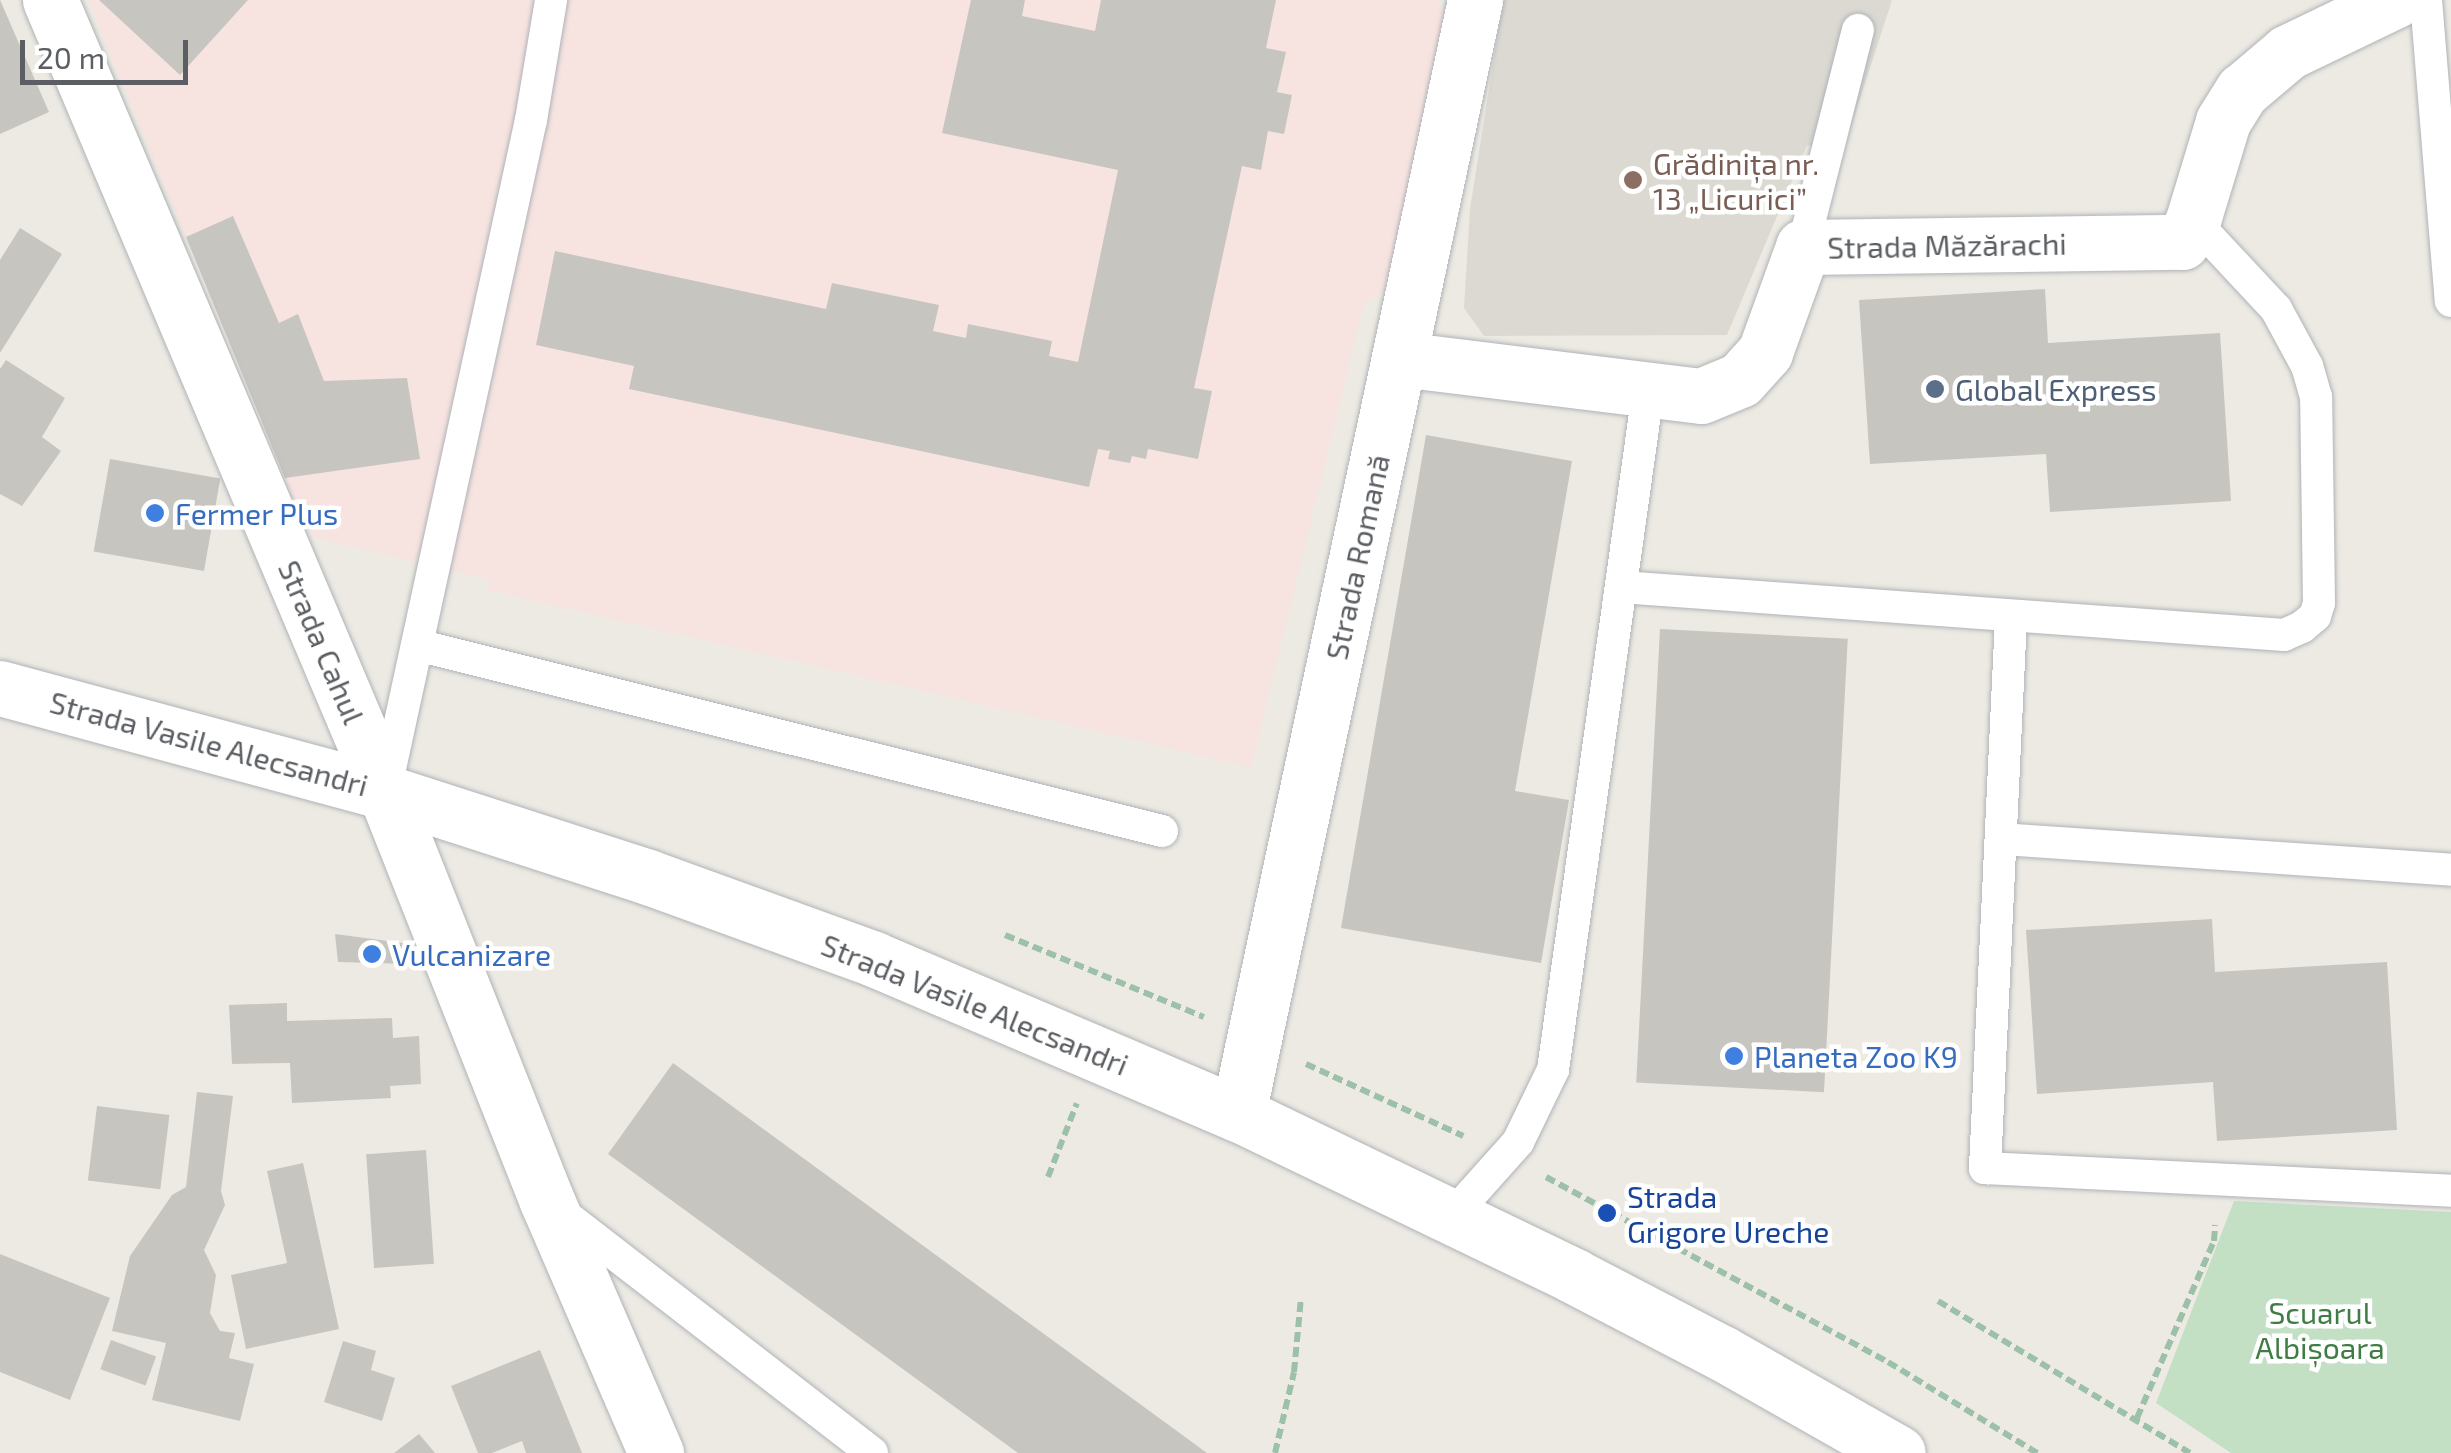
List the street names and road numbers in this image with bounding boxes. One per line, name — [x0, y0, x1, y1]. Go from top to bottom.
street label: Strada Măzărachi — [1827, 225, 2067, 265]
street label: Strada Romană — [1318, 451, 1396, 663]
street label: Strada Cahul — [271, 555, 373, 729]
street label: Strada Vasile Alecsandri — [45, 683, 373, 803]
street label: Strada Vasile Alecsandri — [816, 926, 1134, 1082]

